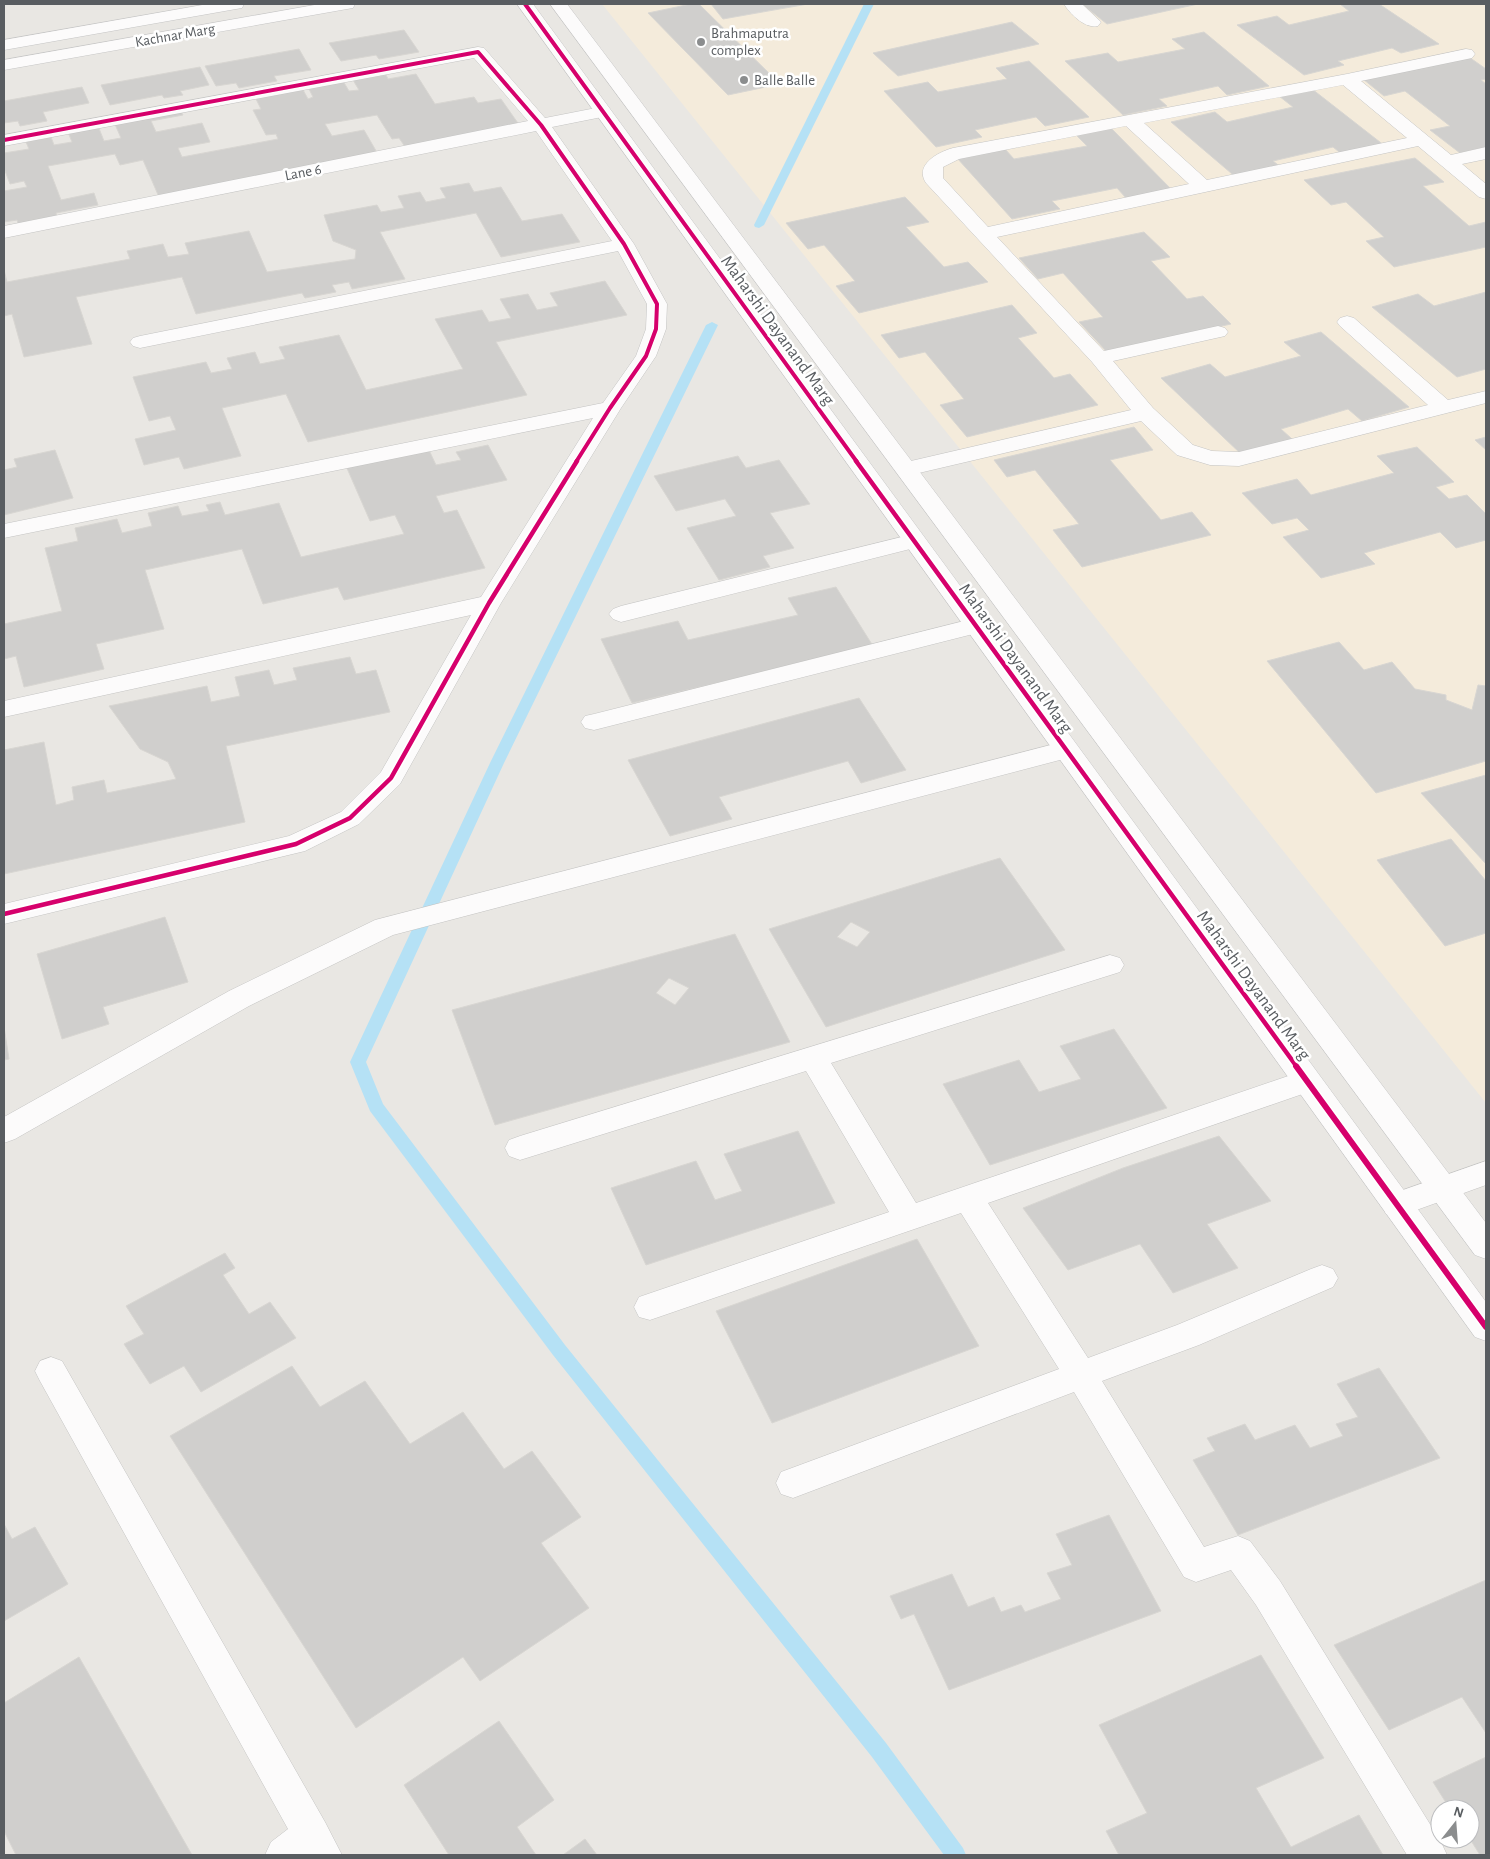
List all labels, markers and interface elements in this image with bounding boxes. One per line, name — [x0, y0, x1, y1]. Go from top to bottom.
street label: Kachnar Marg — [134, 21, 217, 50]
place label: Brahmaputra complex — [711, 26, 789, 58]
marker: Brahmaputra complex — [695, 36, 707, 48]
place label: Balle Balle — [754, 73, 815, 88]
marker: Balle Balle — [738, 74, 750, 86]
street label: Lane 6 — [283, 162, 323, 183]
street label: Maharshi Dayanand Marg — [717, 252, 838, 409]
street label: Maharshi Dayanand Marg — [955, 580, 1076, 737]
street label: Maharshi Dayanand Marg — [1193, 907, 1314, 1064]
north arrow — [1430, 1799, 1480, 1849]
text: N — [1452, 1804, 1465, 1821]

